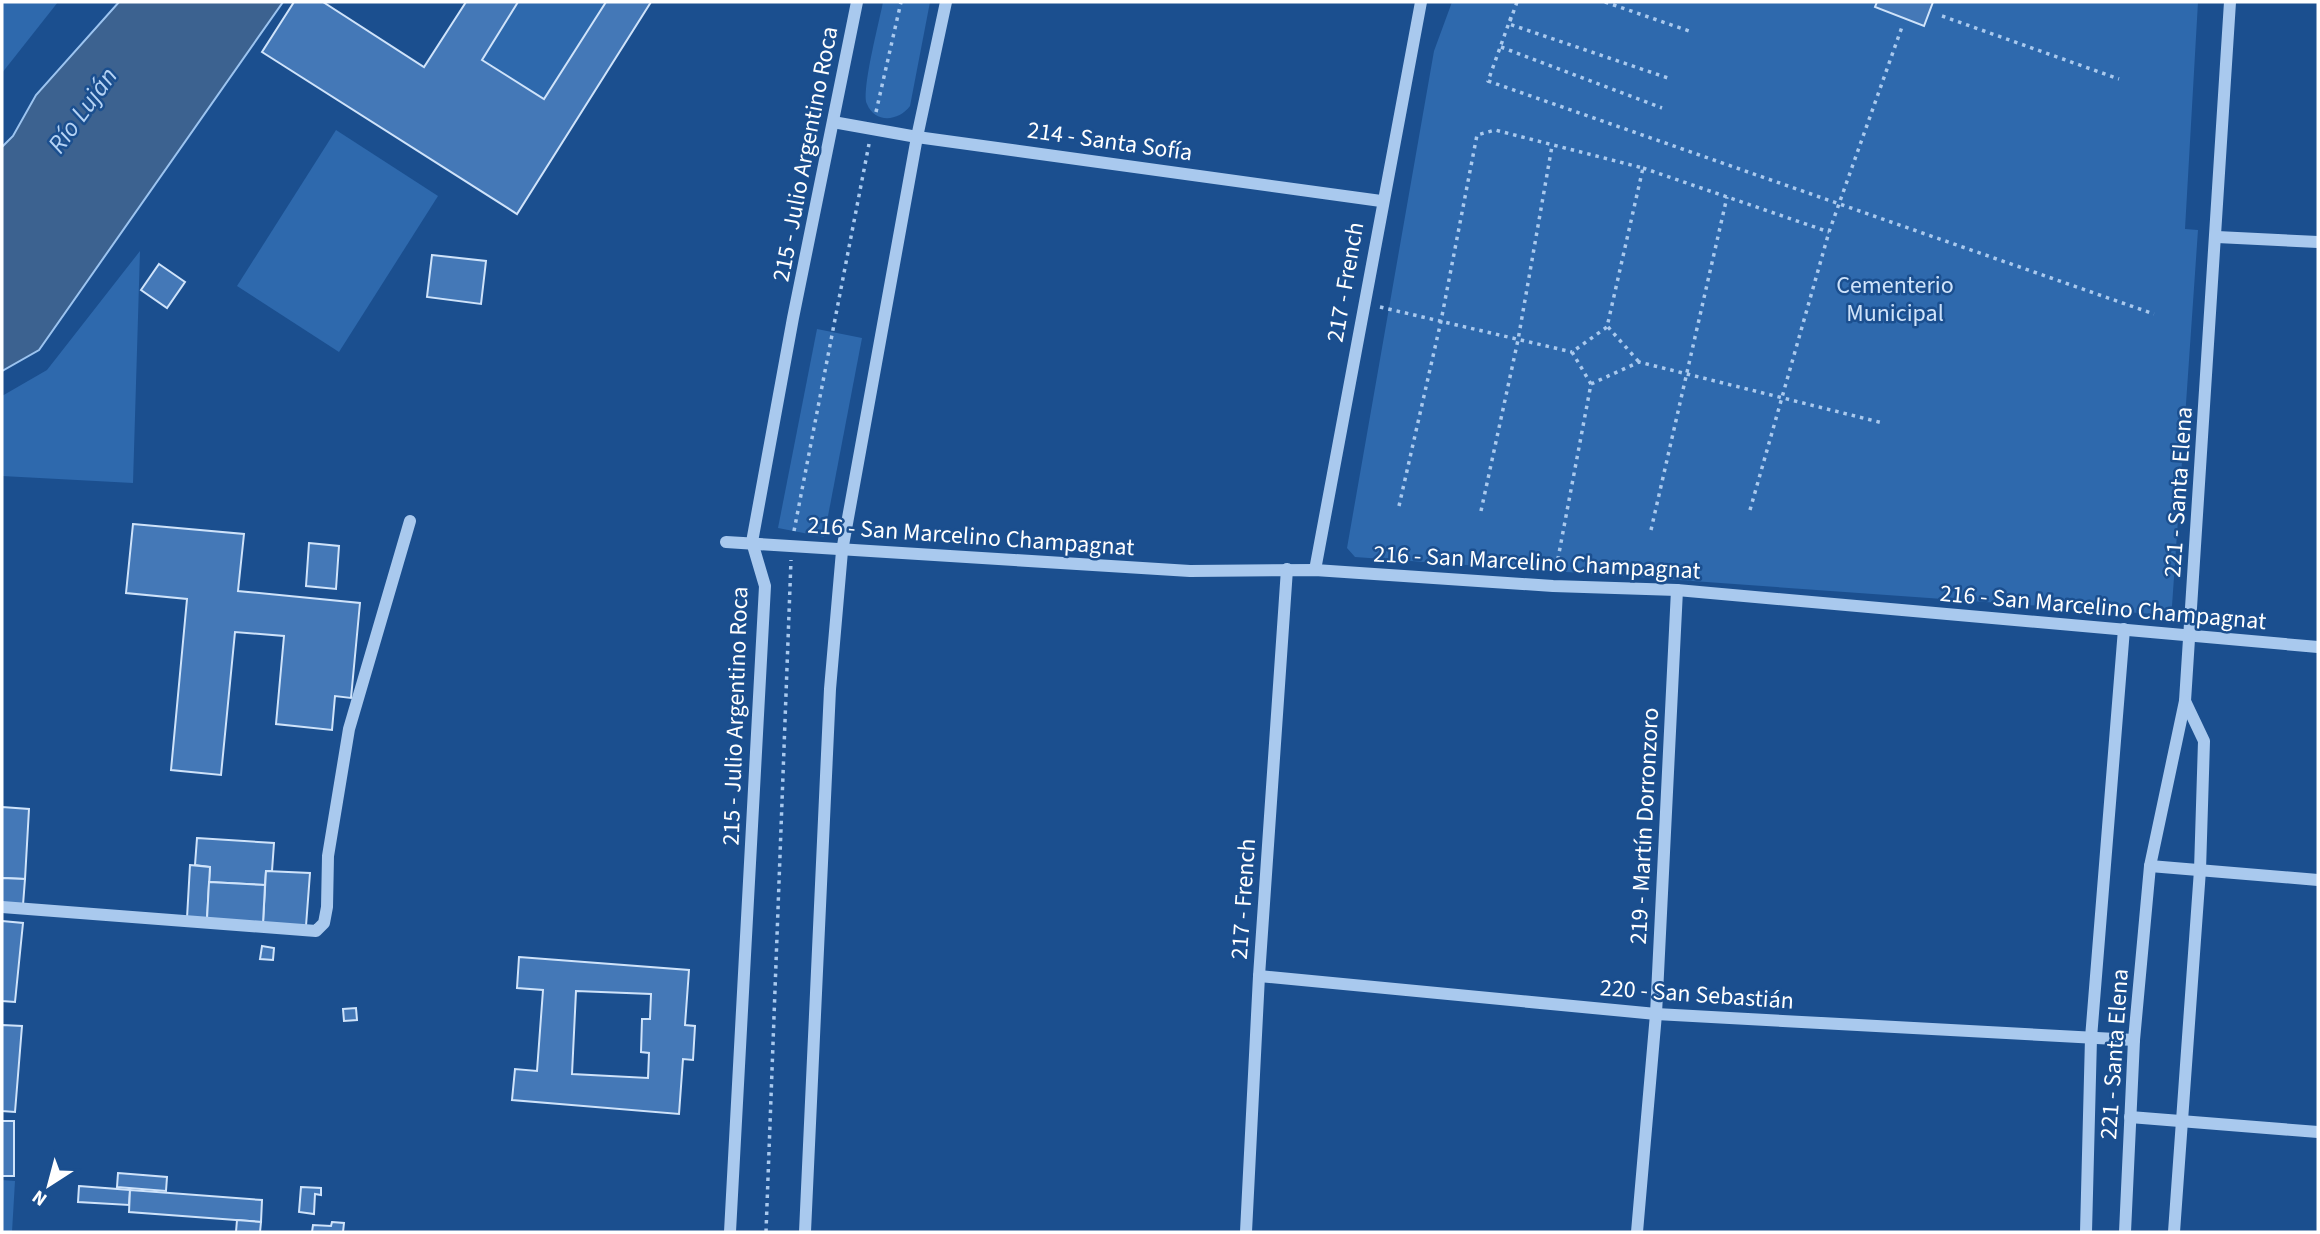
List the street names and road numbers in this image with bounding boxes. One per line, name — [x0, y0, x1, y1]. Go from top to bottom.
street label: 215 - Julio Argentino Roca — [764, 23, 847, 285]
street label: 214 - Santa Sofía — [1025, 113, 1195, 170]
street label: 217 - French — [1318, 219, 1373, 345]
street label: 221 - Santa Elena — [2155, 405, 2202, 579]
street label: 216 - San Marcelino Champagnat — [806, 508, 1136, 565]
street label: 216 - San Marcelino Champagnat — [1373, 536, 1701, 589]
street label: 216 - San Marcelino Champagnat — [1938, 576, 2268, 639]
street label: 215 - Julio Argentino Roca — [713, 586, 758, 846]
street label: 219 - Martín Dorronzoro — [1621, 707, 1668, 945]
street label: 217 - French — [1222, 837, 1265, 961]
street label: 221 - Santa Elena — [2091, 967, 2138, 1141]
street label: 220 - San Sebastián — [1599, 970, 1795, 1019]

